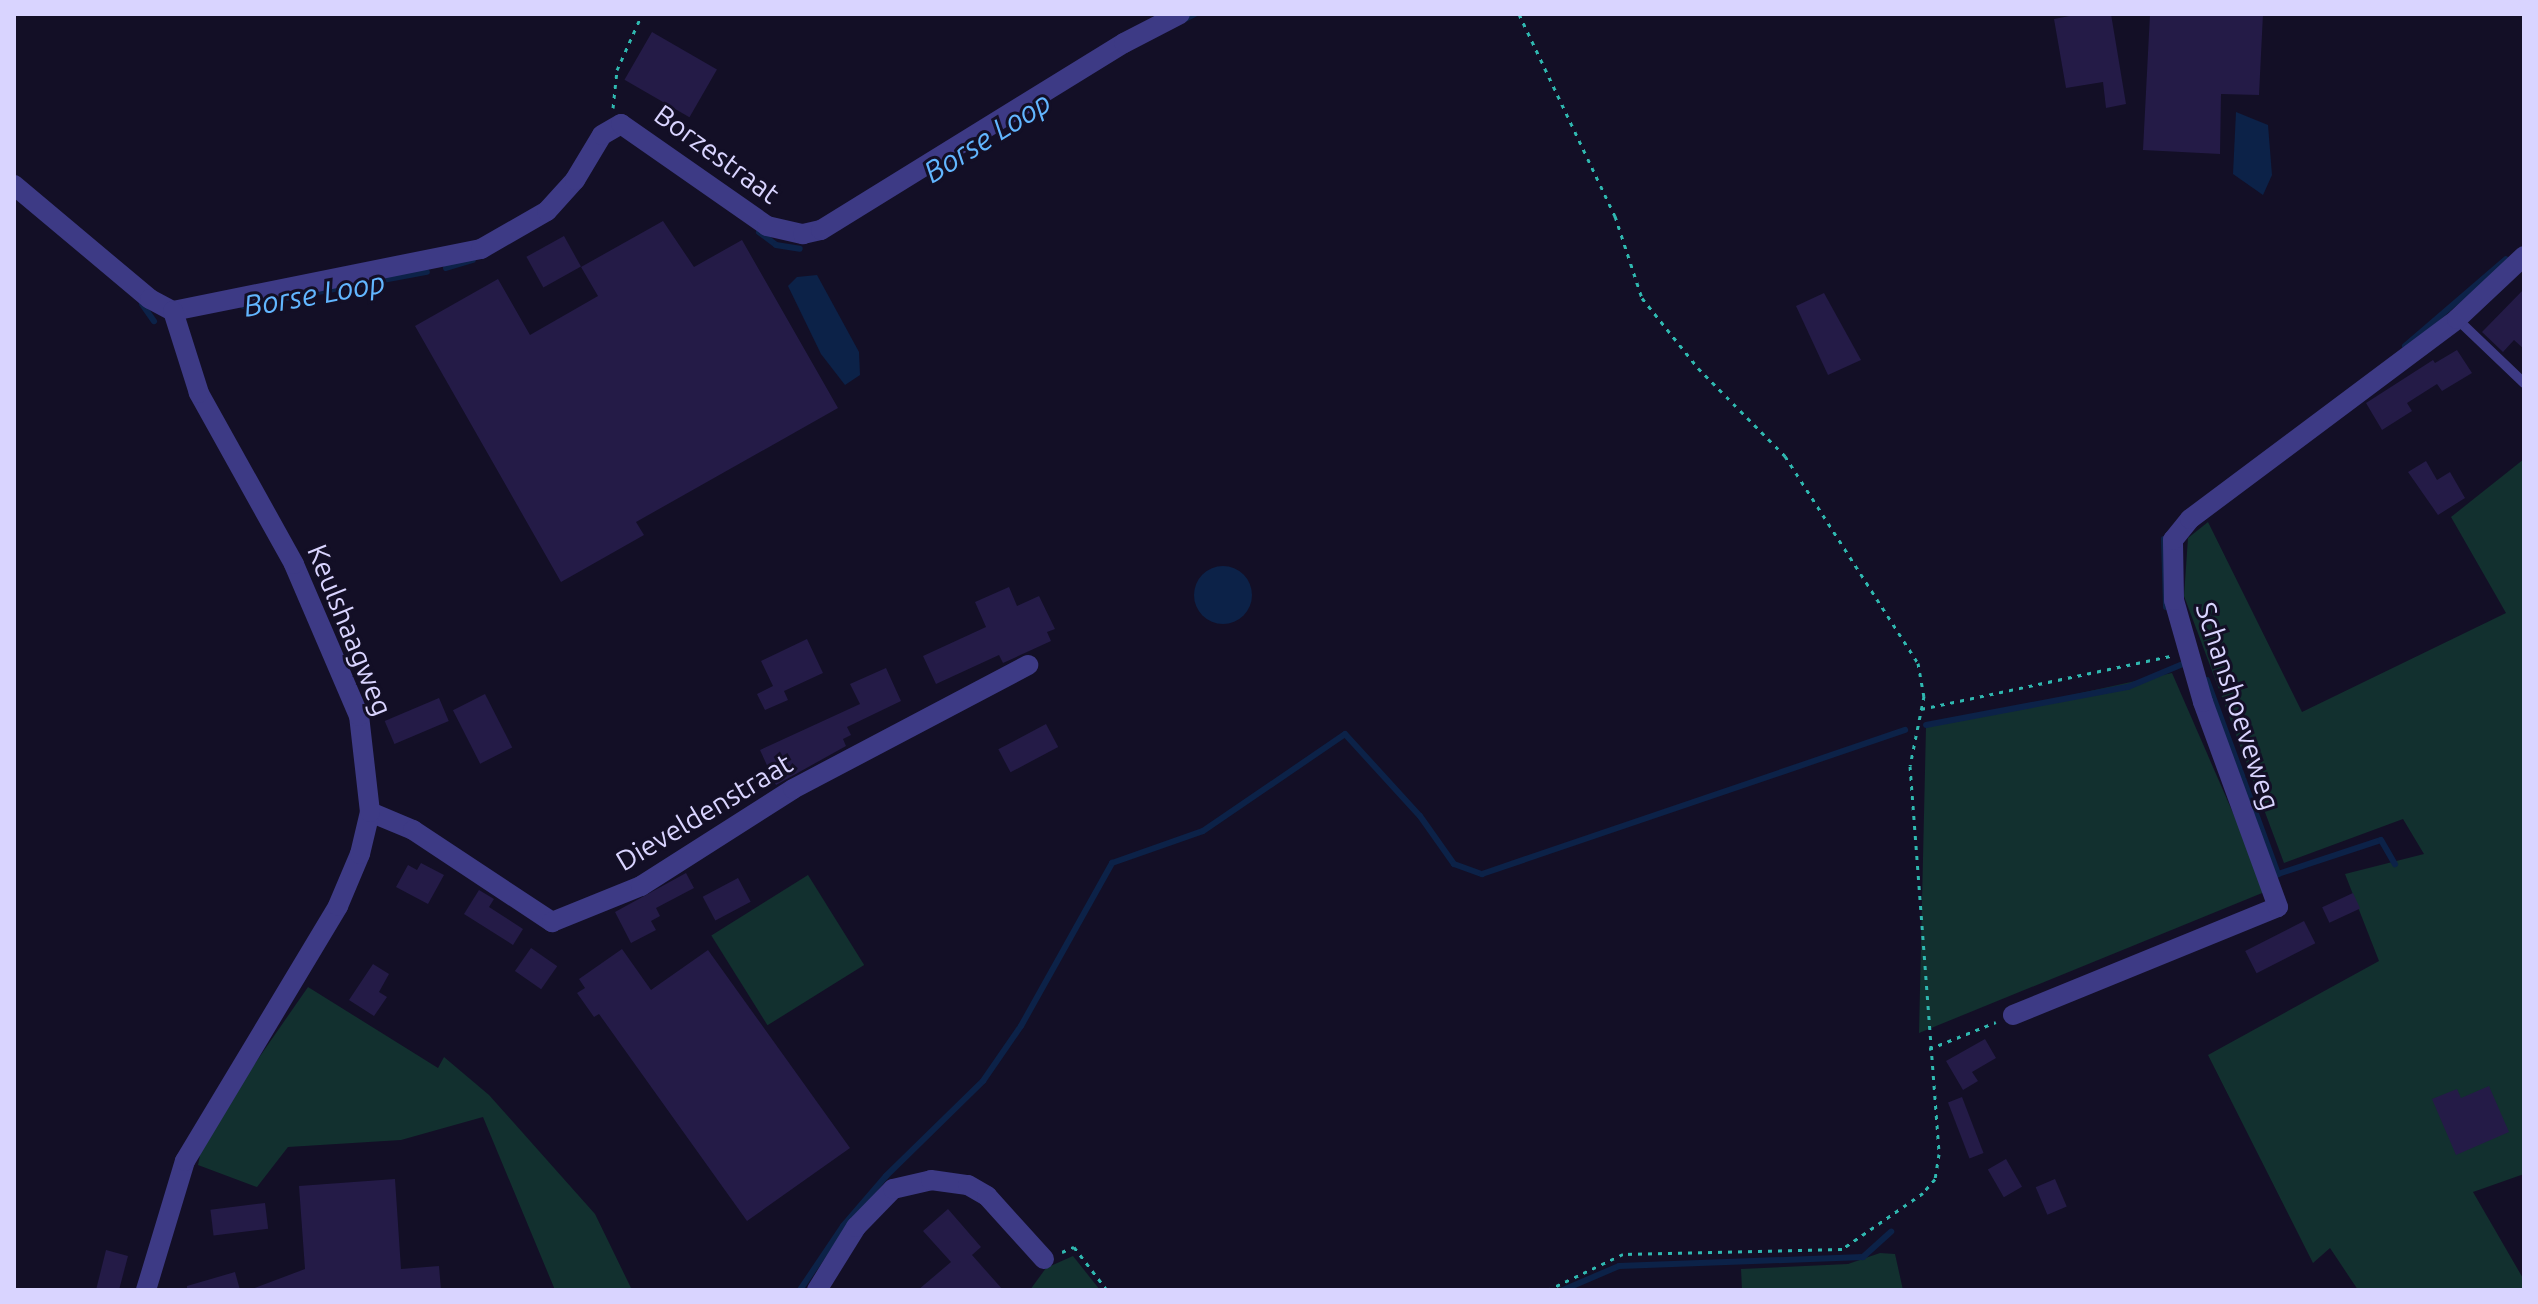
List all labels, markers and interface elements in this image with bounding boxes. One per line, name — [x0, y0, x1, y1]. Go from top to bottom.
water label: Borse Loop — [917, 84, 1057, 190]
street label: Borzestraat — [648, 97, 786, 211]
water label: Borse Loop — [241, 264, 387, 324]
street label: Keulshaagweg — [300, 539, 400, 721]
street label: Schanshoeveweg — [2189, 598, 2287, 814]
street label: Dieveldenstraat — [610, 746, 798, 878]

